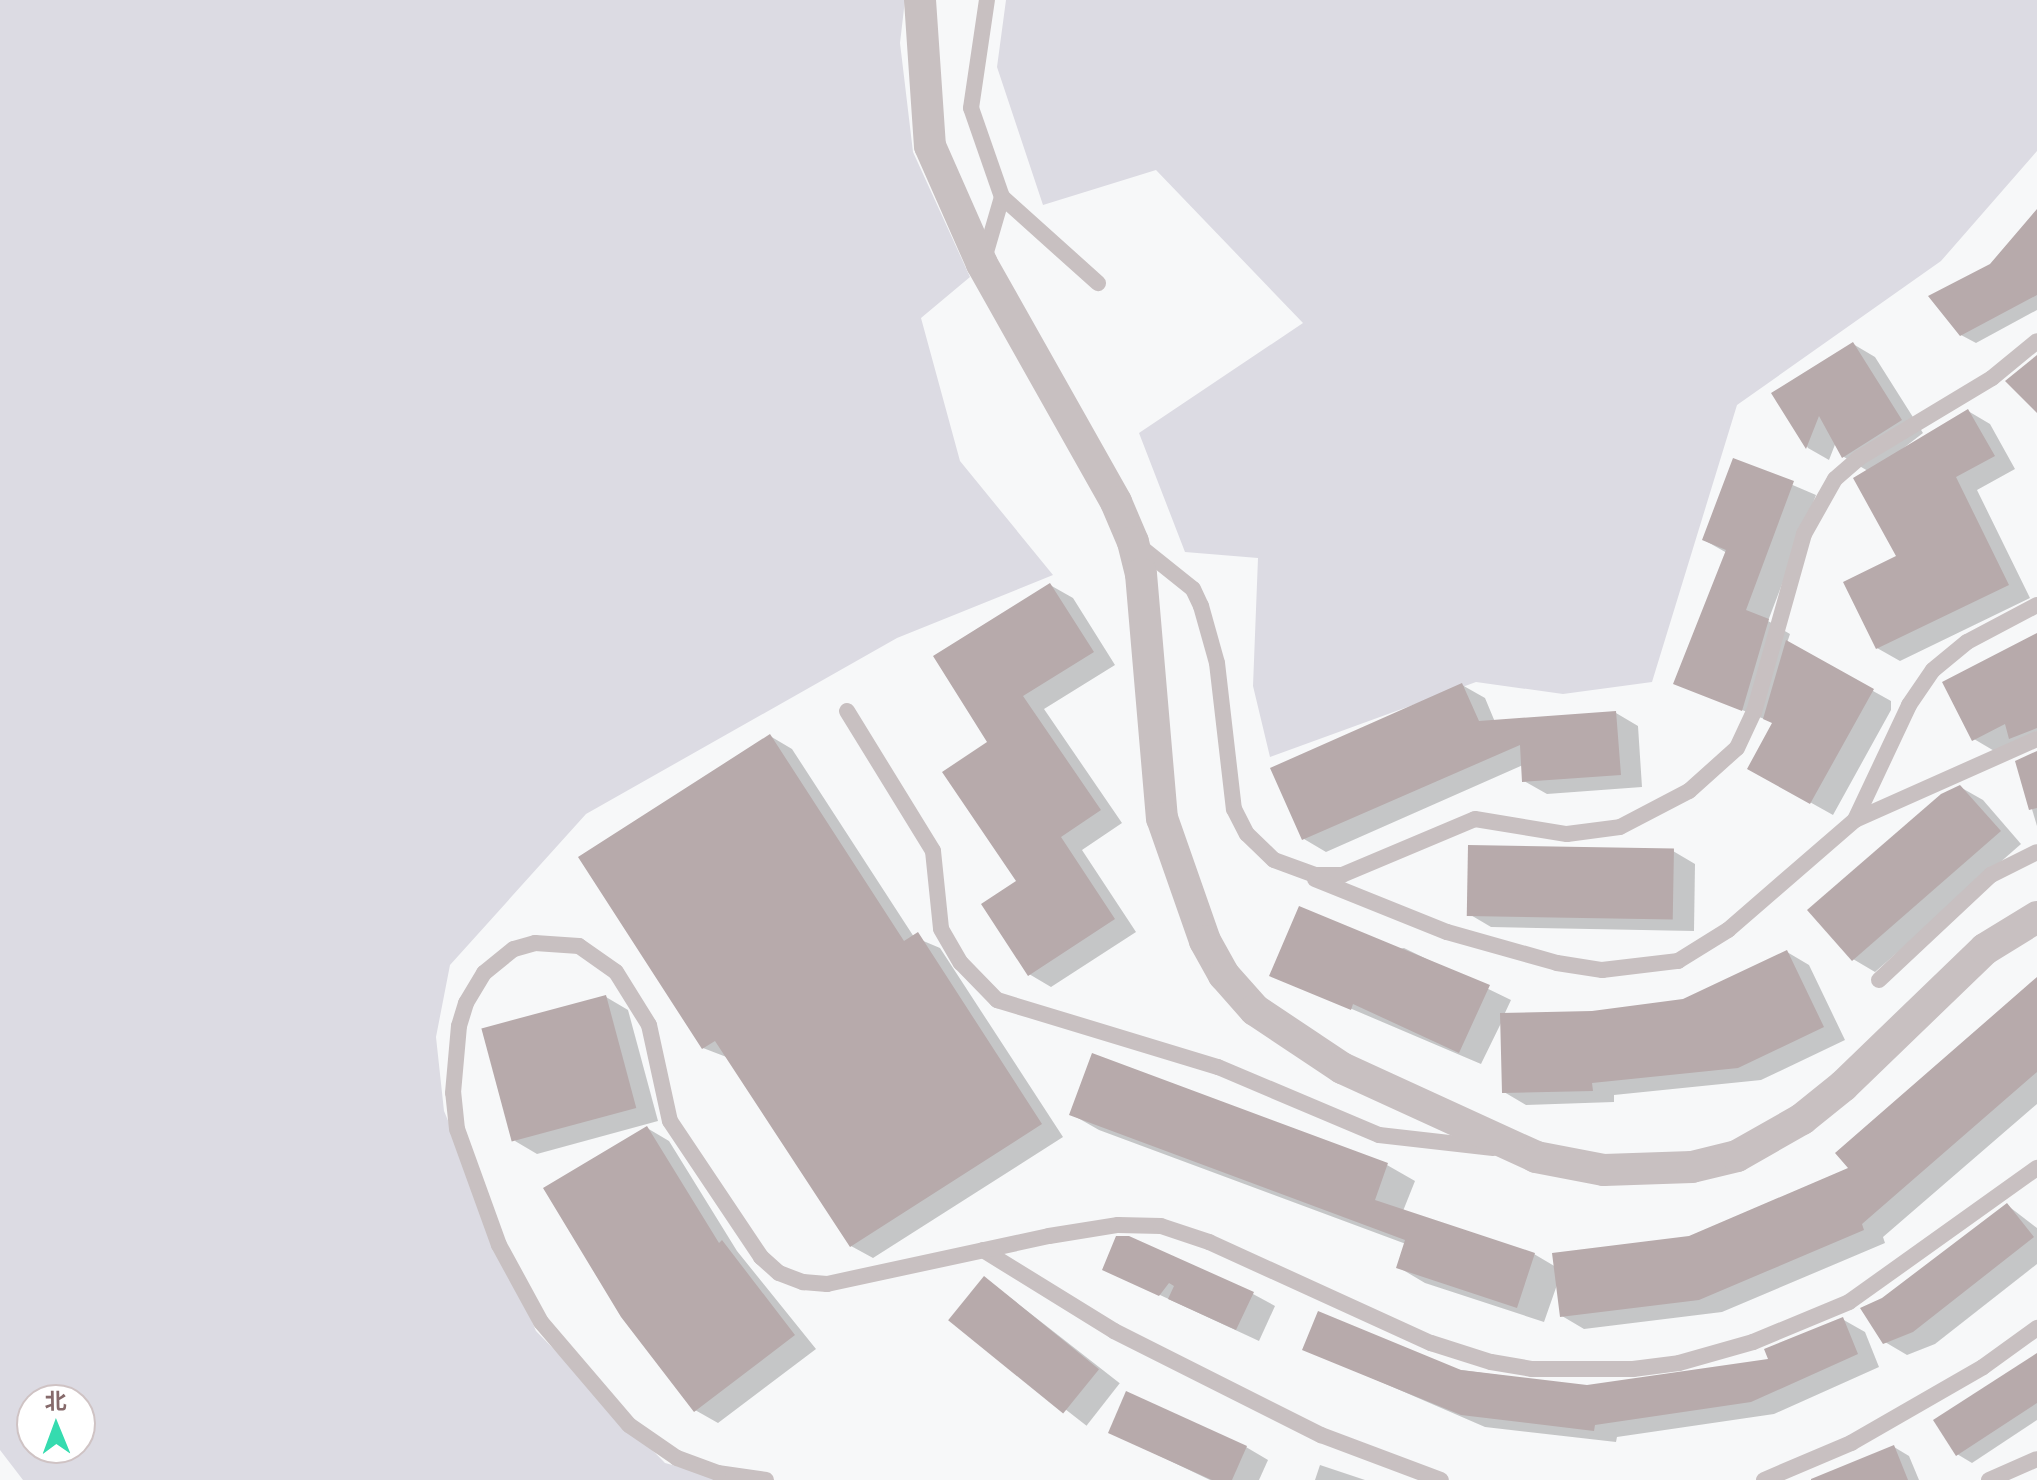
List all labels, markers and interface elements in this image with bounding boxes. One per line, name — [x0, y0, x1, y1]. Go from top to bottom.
north arrow — [16, 1384, 96, 1464]
text: 北 — [44, 1386, 67, 1417]

